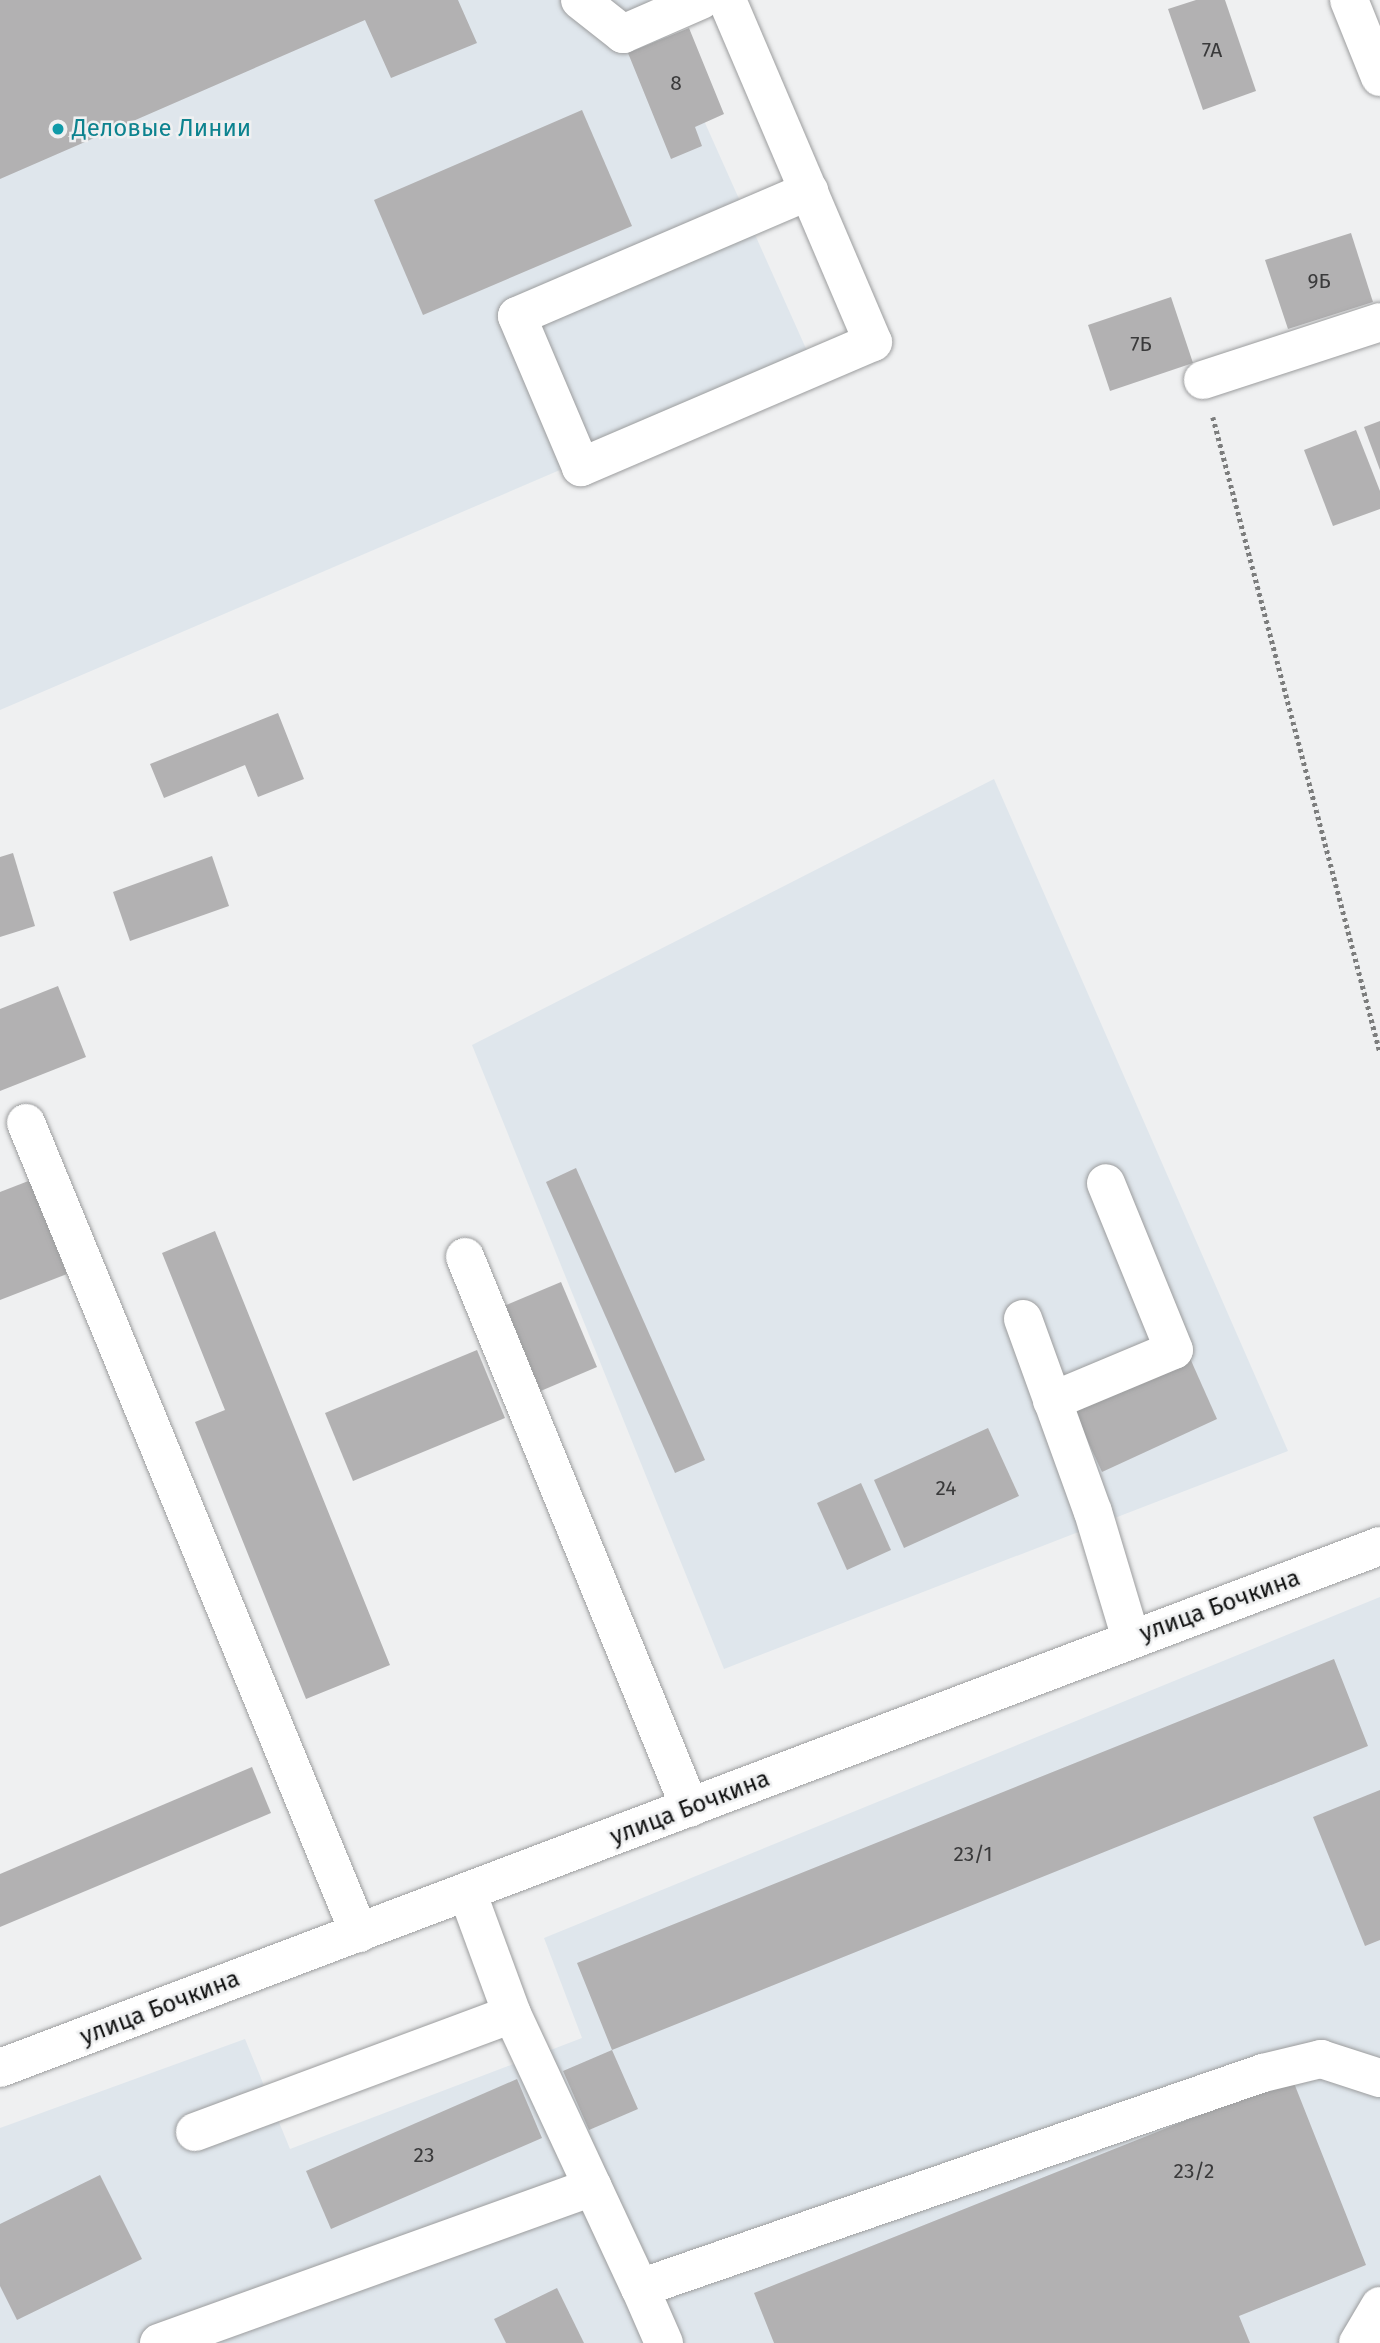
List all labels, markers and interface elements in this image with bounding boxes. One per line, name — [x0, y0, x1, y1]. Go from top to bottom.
house number: 7А — [1202, 37, 1222, 63]
house number: 8 — [670, 70, 682, 96]
place label: Деловые Линии — [72, 115, 251, 143]
marker: Деловые Линии — [50, 121, 66, 137]
house number: 9Б — [1307, 268, 1331, 294]
house number: 7Б — [1130, 331, 1152, 357]
house number: 24 — [936, 1475, 956, 1501]
street label: улица Бочкина — [1136, 1564, 1304, 1648]
street label: улица Бочкина — [606, 1764, 774, 1852]
house number: 23/1 — [953, 1841, 993, 1867]
street label: улица Бочкина — [76, 1964, 244, 2052]
house number: 23 — [414, 2142, 434, 2168]
house number: 23/2 — [1174, 2158, 1214, 2184]

